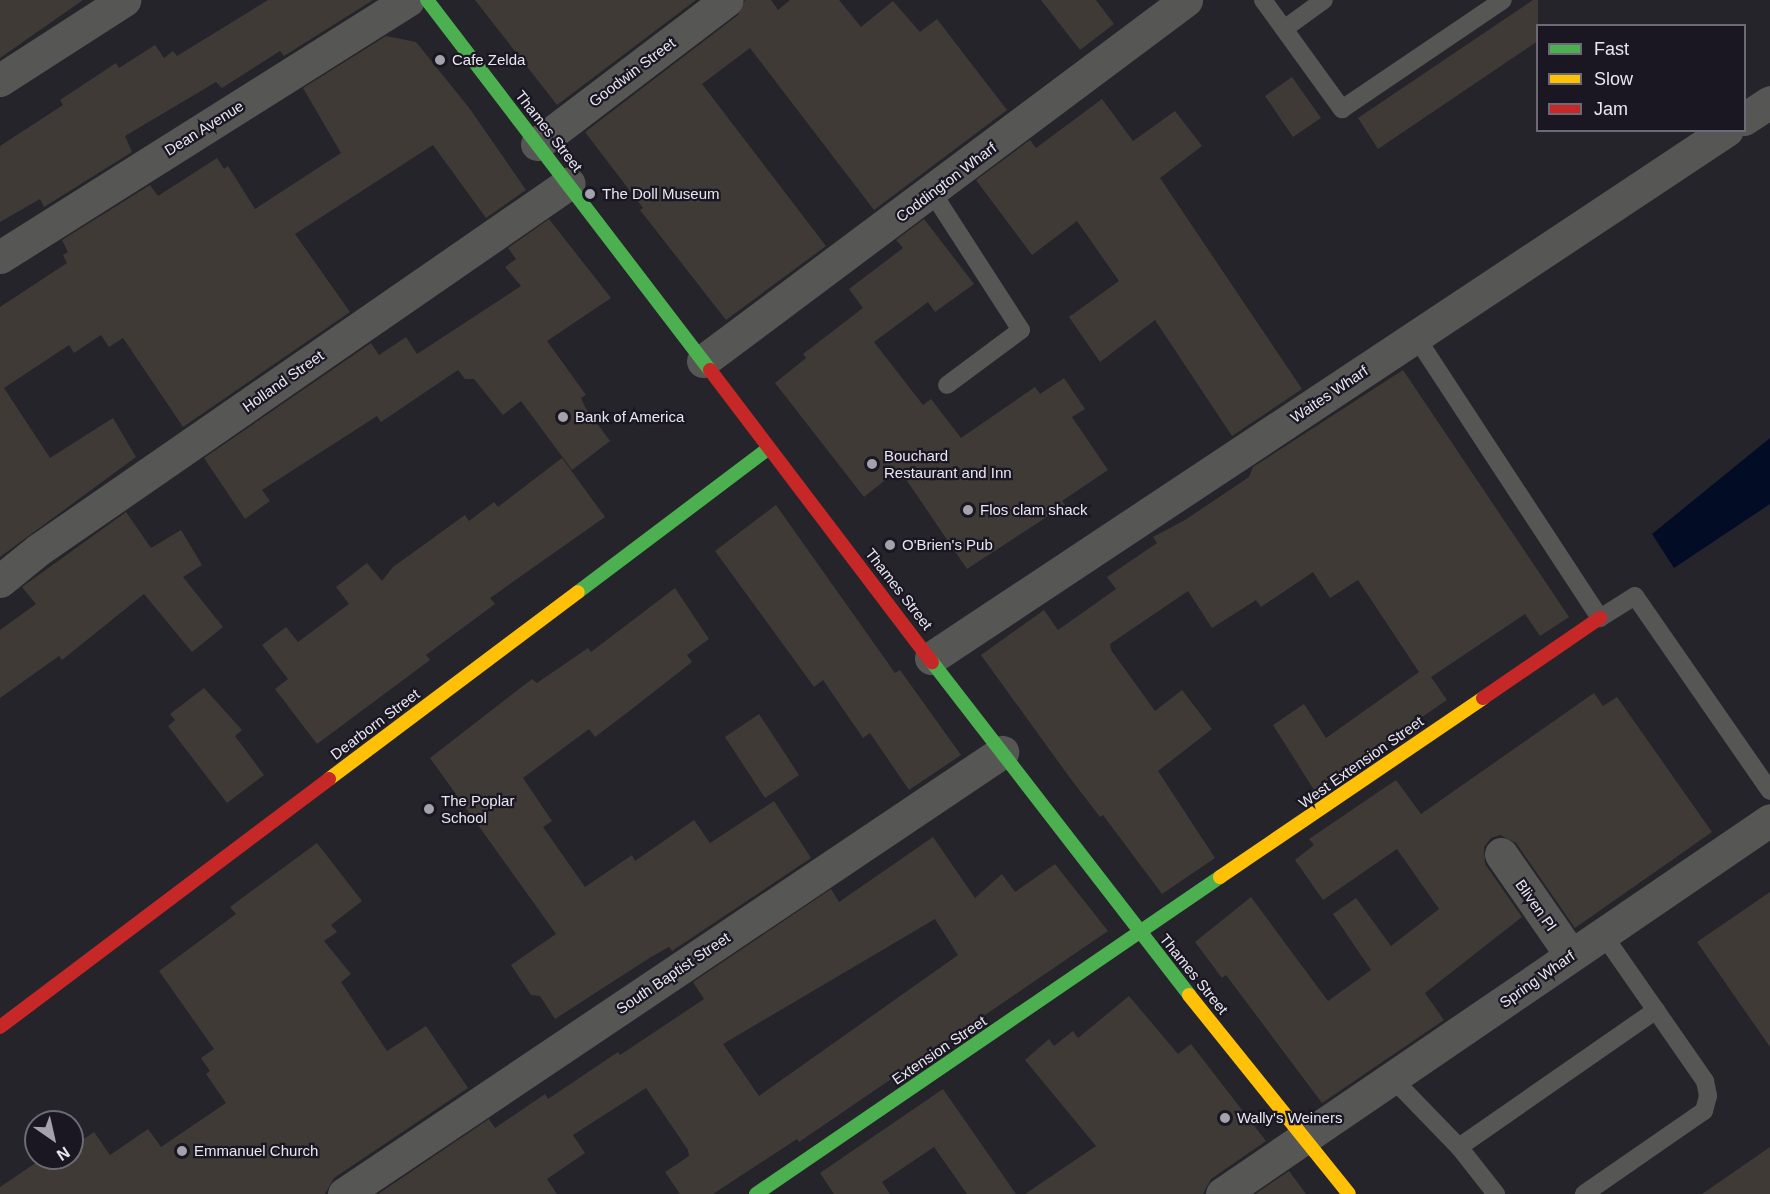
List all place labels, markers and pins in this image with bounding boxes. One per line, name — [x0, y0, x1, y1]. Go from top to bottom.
place label: Cafe Zelda — [452, 51, 525, 69]
marker: Cafe Zelda — [433, 53, 447, 67]
place label: The Doll Museum — [602, 185, 720, 203]
marker: The Doll Museum — [583, 187, 597, 201]
place label: Bank of America — [575, 408, 685, 426]
marker: Bank of America — [556, 410, 570, 424]
place label: Bouchard Restaurant and Inn — [884, 446, 1012, 481]
marker: Bouchard Restaurant and Inn — [865, 457, 879, 471]
place label: Flos clam shack — [980, 501, 1088, 519]
marker: Flos clam shack — [961, 503, 975, 517]
place label: O'Brien's Pub — [902, 536, 993, 554]
marker: O'Brien's Pub — [883, 538, 897, 552]
place label: The Poplar School — [441, 791, 514, 826]
marker: The Poplar School — [422, 802, 436, 816]
place label: Wally's Weiners — [1237, 1109, 1342, 1127]
marker: Wally's Weiners — [1218, 1111, 1232, 1125]
place label: Emmanuel Church — [194, 1142, 318, 1160]
marker: Emmanuel Church — [175, 1144, 189, 1158]

